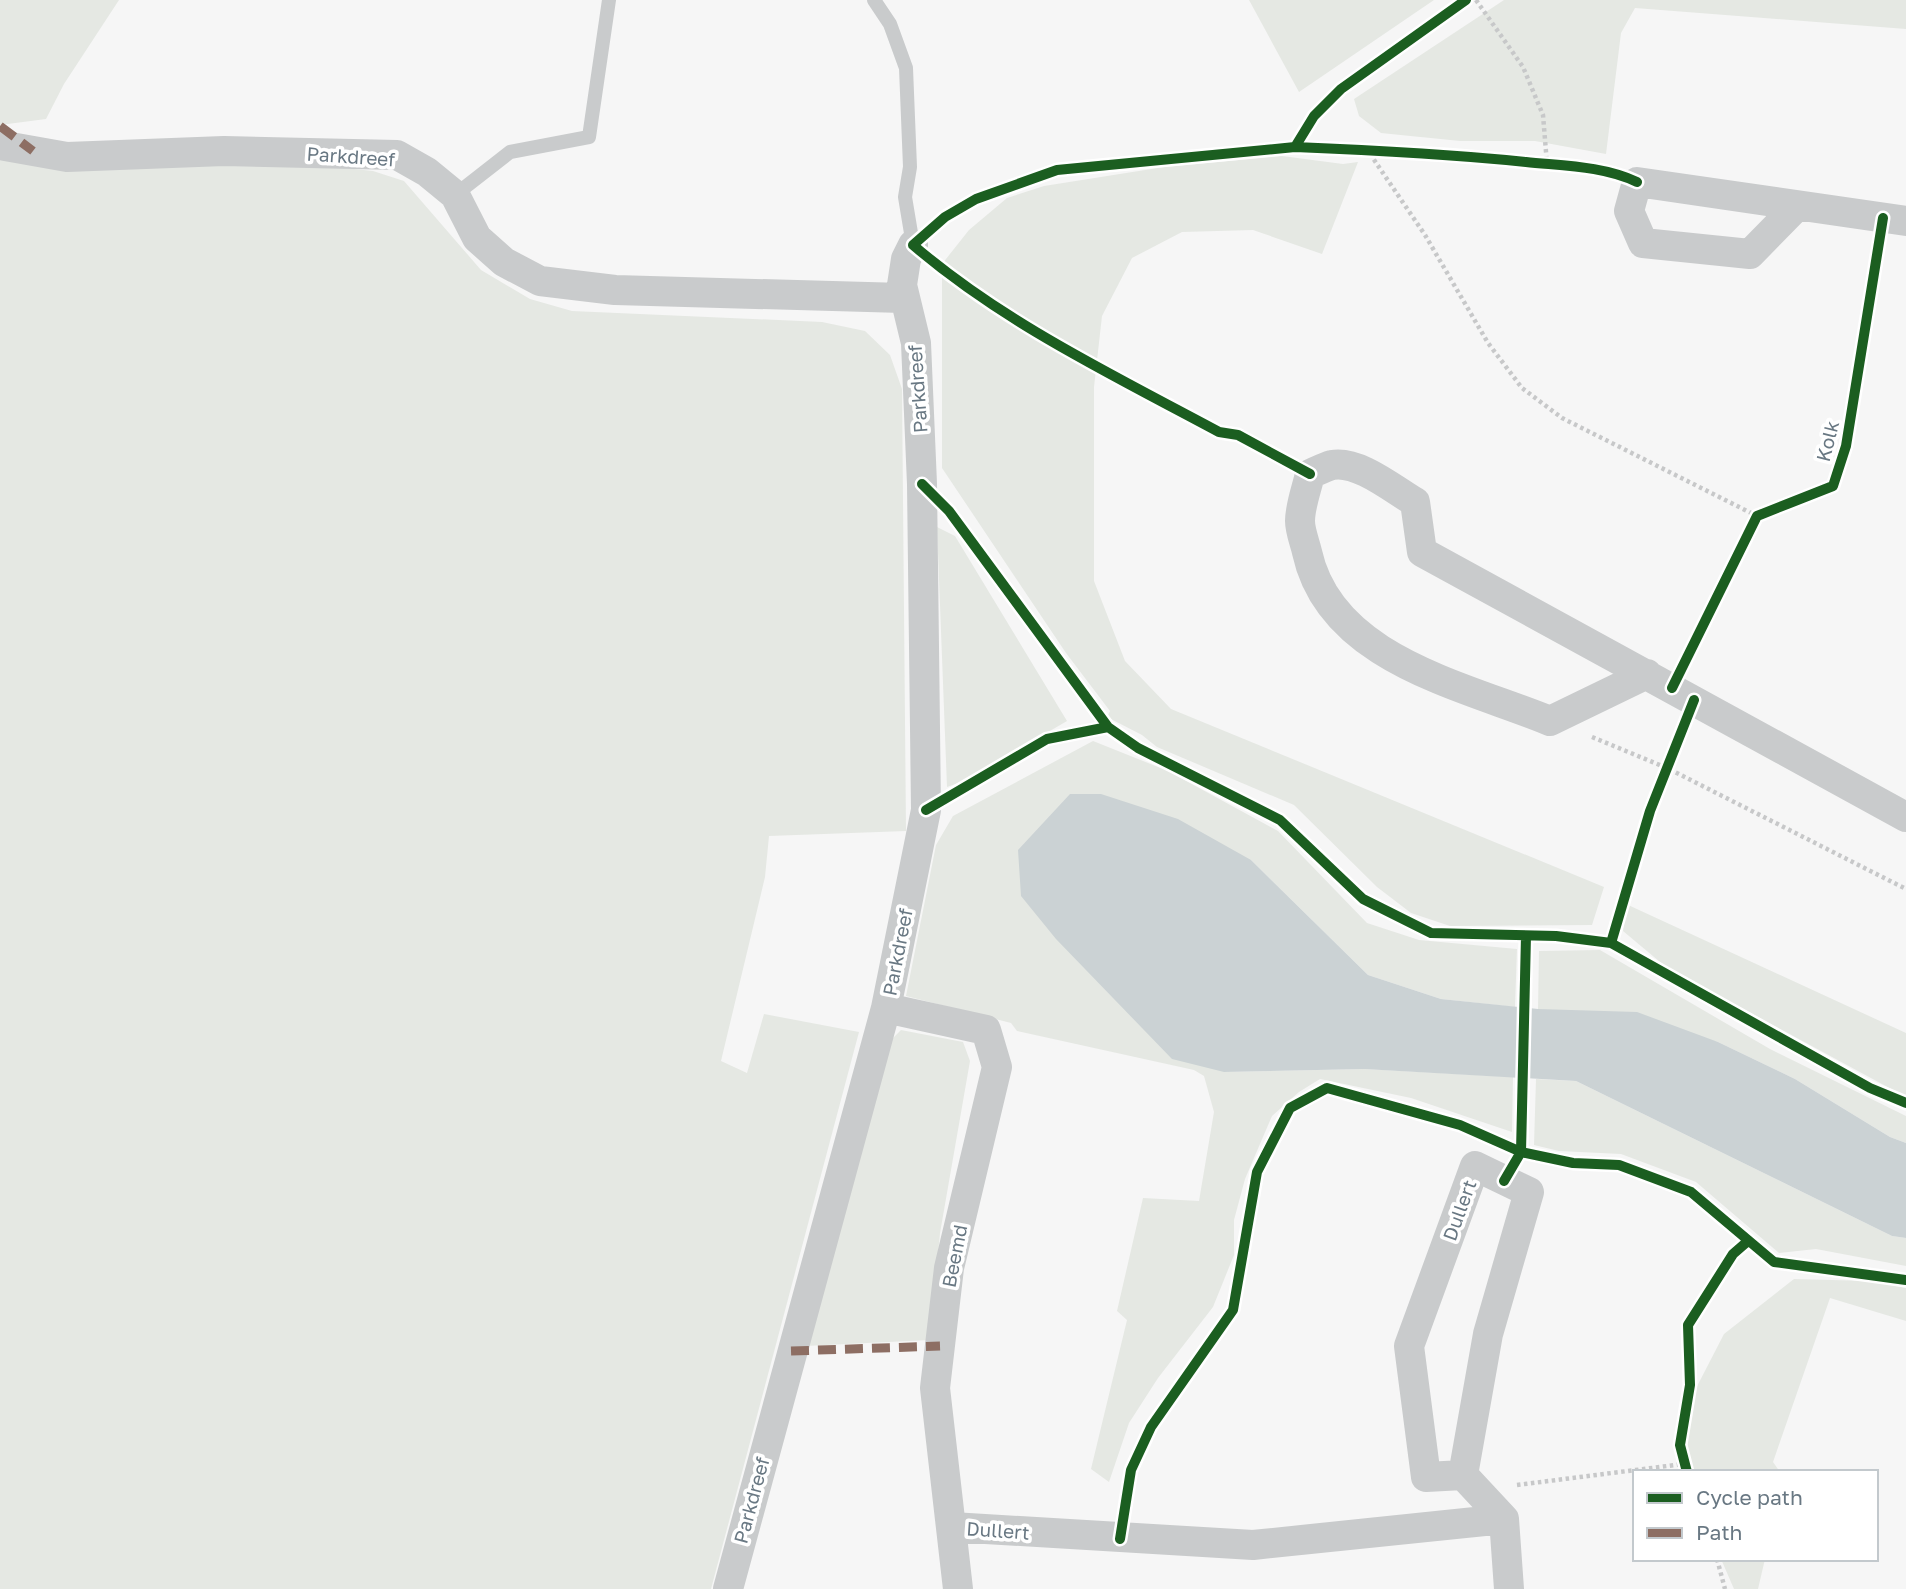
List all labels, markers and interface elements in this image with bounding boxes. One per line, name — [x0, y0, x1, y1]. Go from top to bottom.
street label: Parkdreef — [306, 141, 396, 171]
street label: Parkdreef — [902, 344, 932, 434]
street label: Kolk — [1811, 418, 1843, 464]
street label: Parkdreef — [877, 906, 917, 998]
street label: Dullert — [1437, 1176, 1481, 1244]
street label: Beemd — [937, 1223, 971, 1289]
street label: Parkdreef — [728, 1454, 774, 1546]
legend — [1633, 1470, 1878, 1561]
text: Cycle path — [1696, 1484, 1803, 1510]
street label: Dullert — [966, 1516, 1030, 1544]
text: Path — [1696, 1519, 1743, 1545]

